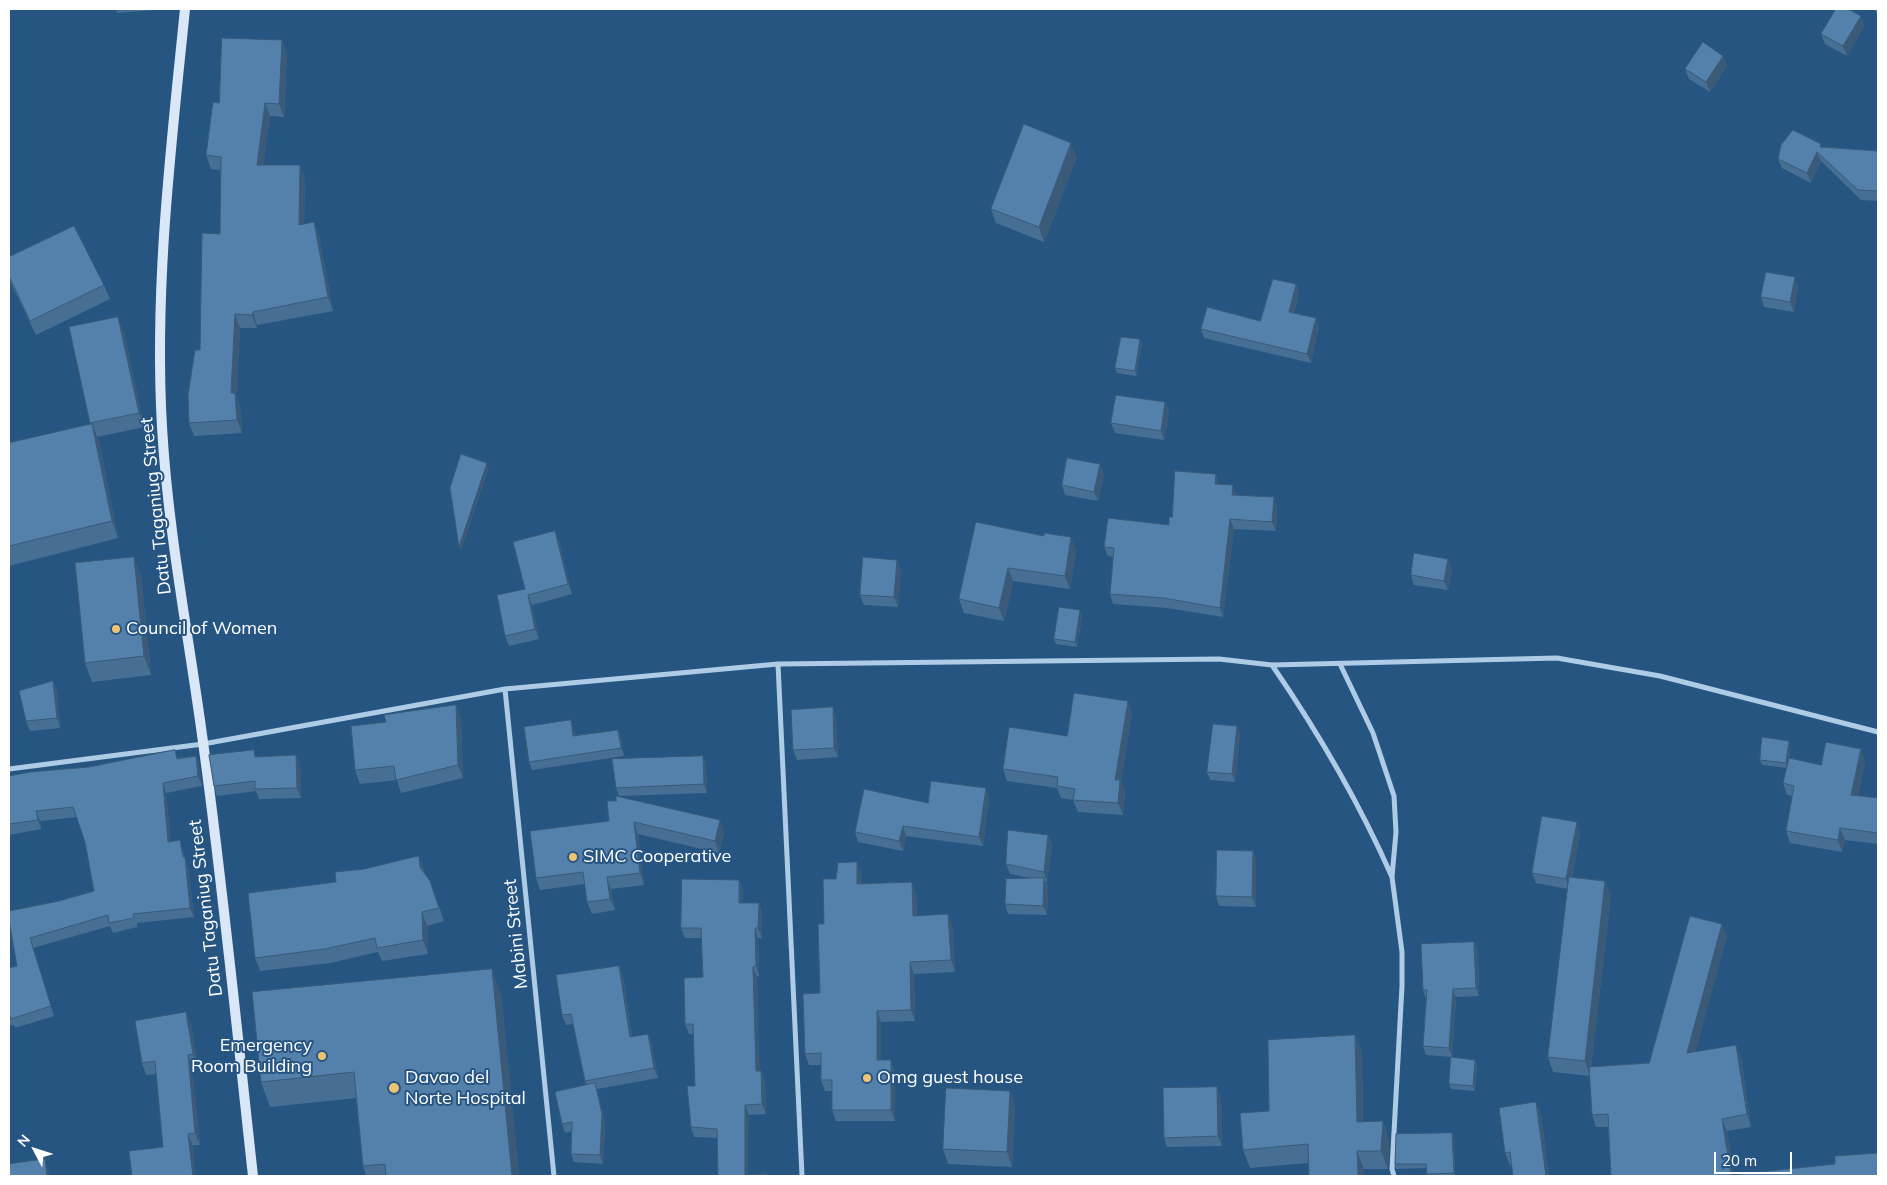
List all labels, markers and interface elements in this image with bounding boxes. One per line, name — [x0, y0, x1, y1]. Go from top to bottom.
street label: Datu Taganiug Street — [136, 416, 176, 596]
place label: Council of Women — [126, 618, 277, 640]
marker: Council of Women — [110, 623, 122, 635]
street label: Datu Taganiug Street — [184, 818, 228, 998]
place label: SIMC Cooperative — [583, 846, 731, 868]
marker: SIMC Cooperative — [567, 851, 579, 863]
street label: Mabini Street — [499, 878, 533, 990]
place label: Emergency Room Building — [191, 1035, 312, 1078]
marker: Emergency Room Building — [316, 1050, 328, 1062]
place label: Davao del Norte Hospital — [405, 1067, 526, 1110]
place label: Omg guest house — [877, 1067, 1023, 1089]
marker: Omg guest house — [861, 1072, 873, 1084]
marker: Davao del Norte Hospital — [387, 1081, 401, 1095]
north arrow — [10, 1125, 60, 1175]
text: N — [13, 1131, 34, 1150]
scale bar — [1717, 1142, 1794, 1174]
text: 20 m — [1722, 1151, 1757, 1170]

